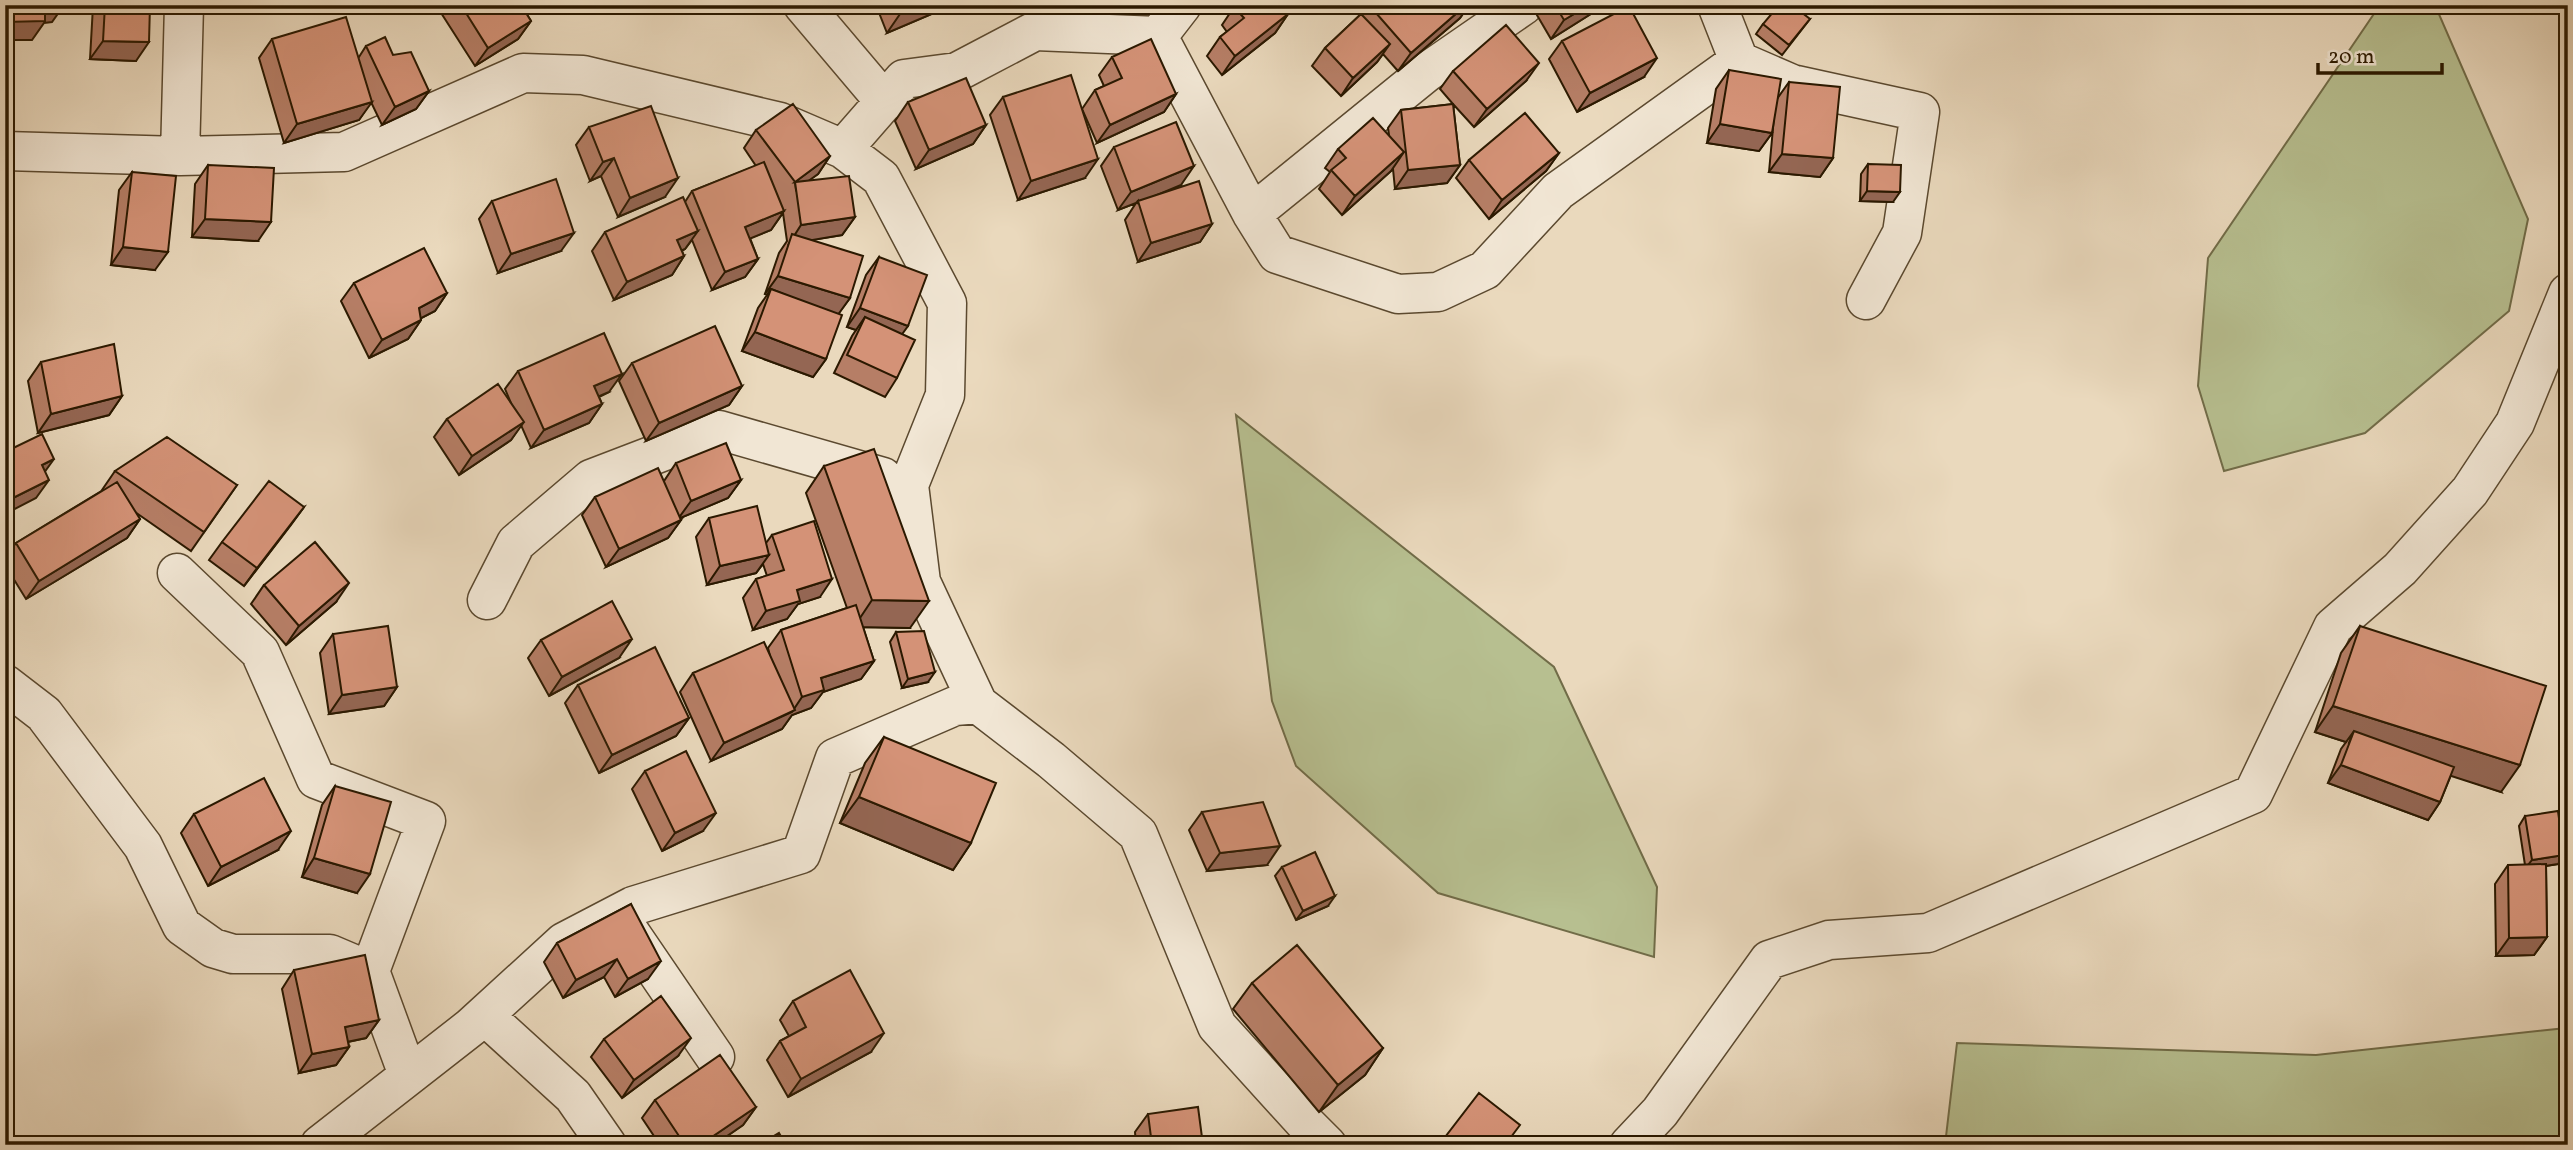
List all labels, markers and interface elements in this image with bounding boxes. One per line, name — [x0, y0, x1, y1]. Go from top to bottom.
scale bar — [2318, 32, 2442, 76]
text: 20 m — [2328, 43, 2374, 72]

